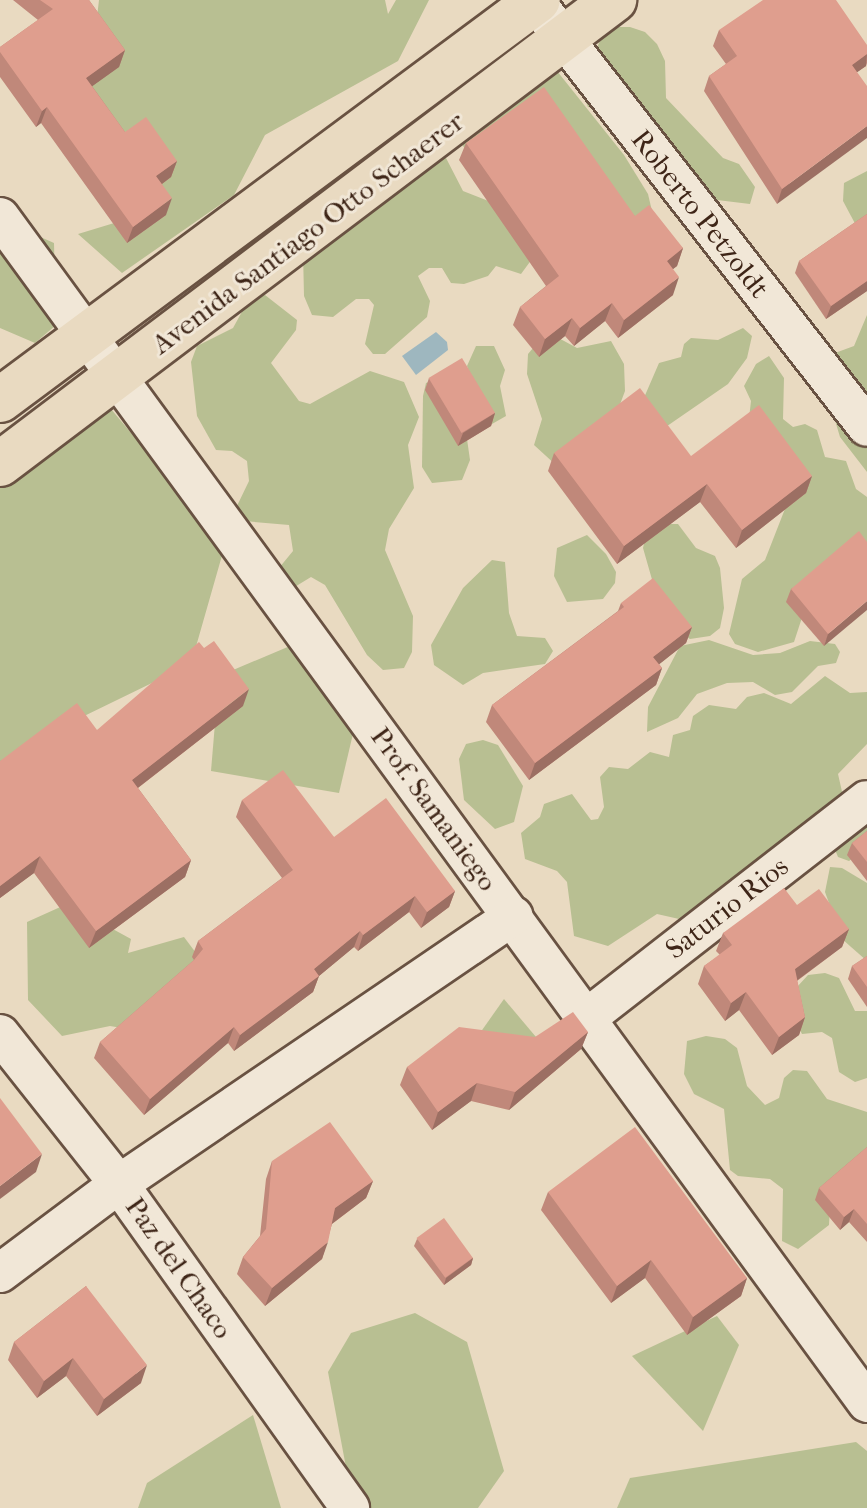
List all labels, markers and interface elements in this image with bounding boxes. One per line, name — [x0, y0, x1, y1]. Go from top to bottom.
street label: Avenida Santiago Otto Schaerer — [145, 105, 471, 361]
street label: Roberto Petzoldt — [624, 123, 776, 305]
street label: Prof. Samaniego — [363, 721, 505, 897]
street label: Saturio Rios — [659, 850, 795, 966]
street label: Paz del Chaco — [118, 1191, 240, 1345]

